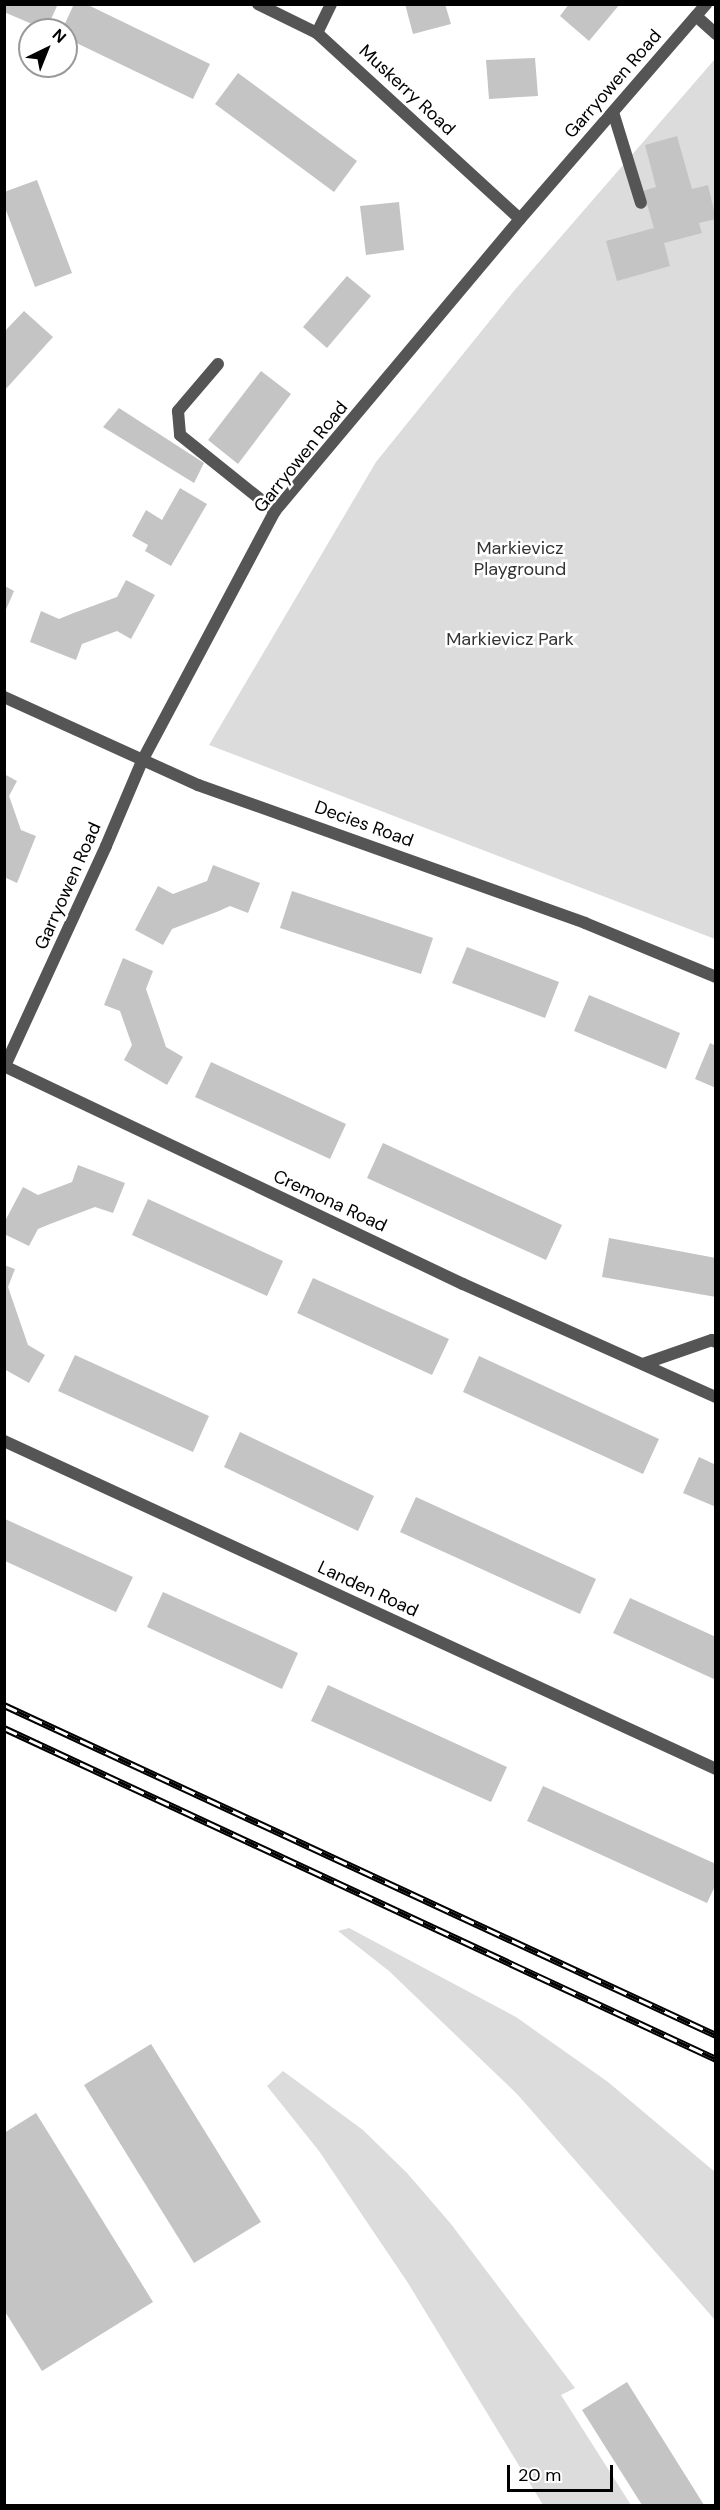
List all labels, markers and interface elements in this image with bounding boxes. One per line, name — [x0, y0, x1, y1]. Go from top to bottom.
north arrow — [18, 18, 78, 78]
text: N — [48, 24, 71, 48]
street label: Garryowen Road — [560, 25, 666, 143]
street label: Muskerry Road — [355, 40, 459, 140]
street label: Garryowen Road — [250, 397, 352, 517]
park label: Markievicz Playground — [474, 538, 566, 580]
park label: Markievicz Park — [446, 628, 574, 650]
street label: Decies Road — [312, 796, 416, 852]
street label: Garryowen Road — [30, 819, 106, 953]
street label: Cremona Road — [270, 1165, 390, 1237]
street label: Landen Road — [314, 1556, 422, 1622]
scale bar — [510, 2453, 616, 2491]
text: 20 m — [518, 2463, 561, 2487]

